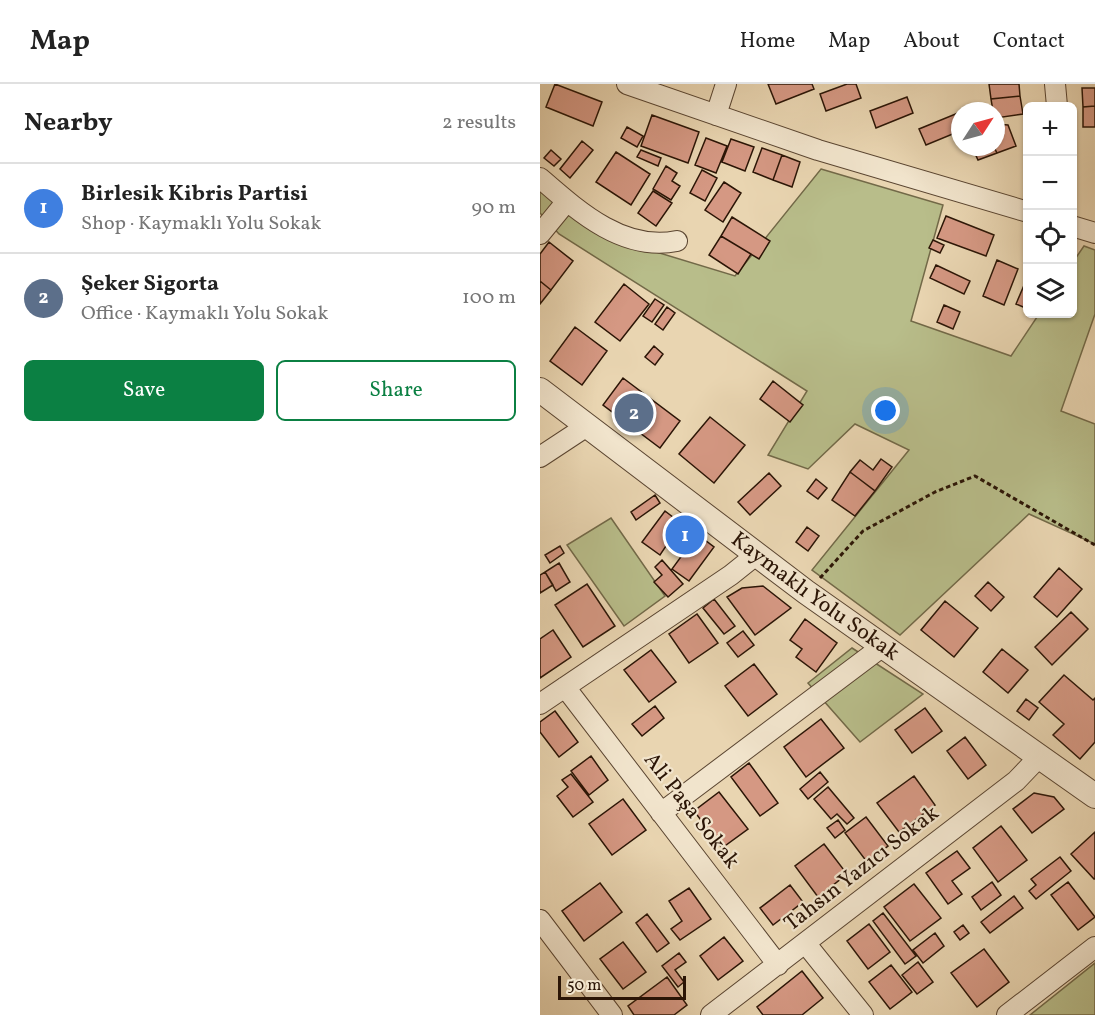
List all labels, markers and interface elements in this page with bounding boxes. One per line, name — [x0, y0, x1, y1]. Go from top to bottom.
text: Map — [30, 22, 90, 61]
text: Home — [740, 27, 795, 56]
text: Map — [828, 27, 870, 56]
text: About — [903, 27, 960, 56]
text: Contact — [993, 27, 1065, 56]
north arrow — [951, 102, 1005, 156]
map controls — [1023, 102, 1077, 318]
button: + — [1023, 102, 1077, 156]
text: Nearby — [24, 105, 113, 141]
text: 2 results — [442, 109, 516, 137]
button: − — [1023, 156, 1077, 210]
text: Birlesik Kibris Partisi — [81, 179, 308, 210]
text: 1 — [39, 194, 48, 222]
text: 90 m — [472, 194, 516, 222]
text: Shop · Kaymaklı Yolu Sokak — [81, 210, 321, 238]
button: locate — [1023, 210, 1077, 264]
button: layers — [1023, 264, 1077, 318]
text: Şeker Sigorta — [81, 269, 219, 300]
text: 2 — [38, 284, 49, 312]
text: 100 m — [462, 284, 516, 312]
text: Office · Kaymaklı Yolu Sokak — [81, 300, 328, 328]
button: Save — [24, 360, 264, 421]
button: Share — [276, 360, 516, 421]
pin: 2 — [614, 390, 653, 436]
your location — [871, 396, 900, 425]
pin: 1 — [666, 512, 704, 558]
street label: Kaymaklı Yolu Sokak — [724, 525, 906, 669]
street label: Ali Paşa Sokak — [636, 746, 746, 876]
street label: Tahsın Yazıcı Sokak — [778, 799, 946, 939]
scale bar — [558, 973, 686, 1000]
text: 50 m — [567, 975, 601, 997]

